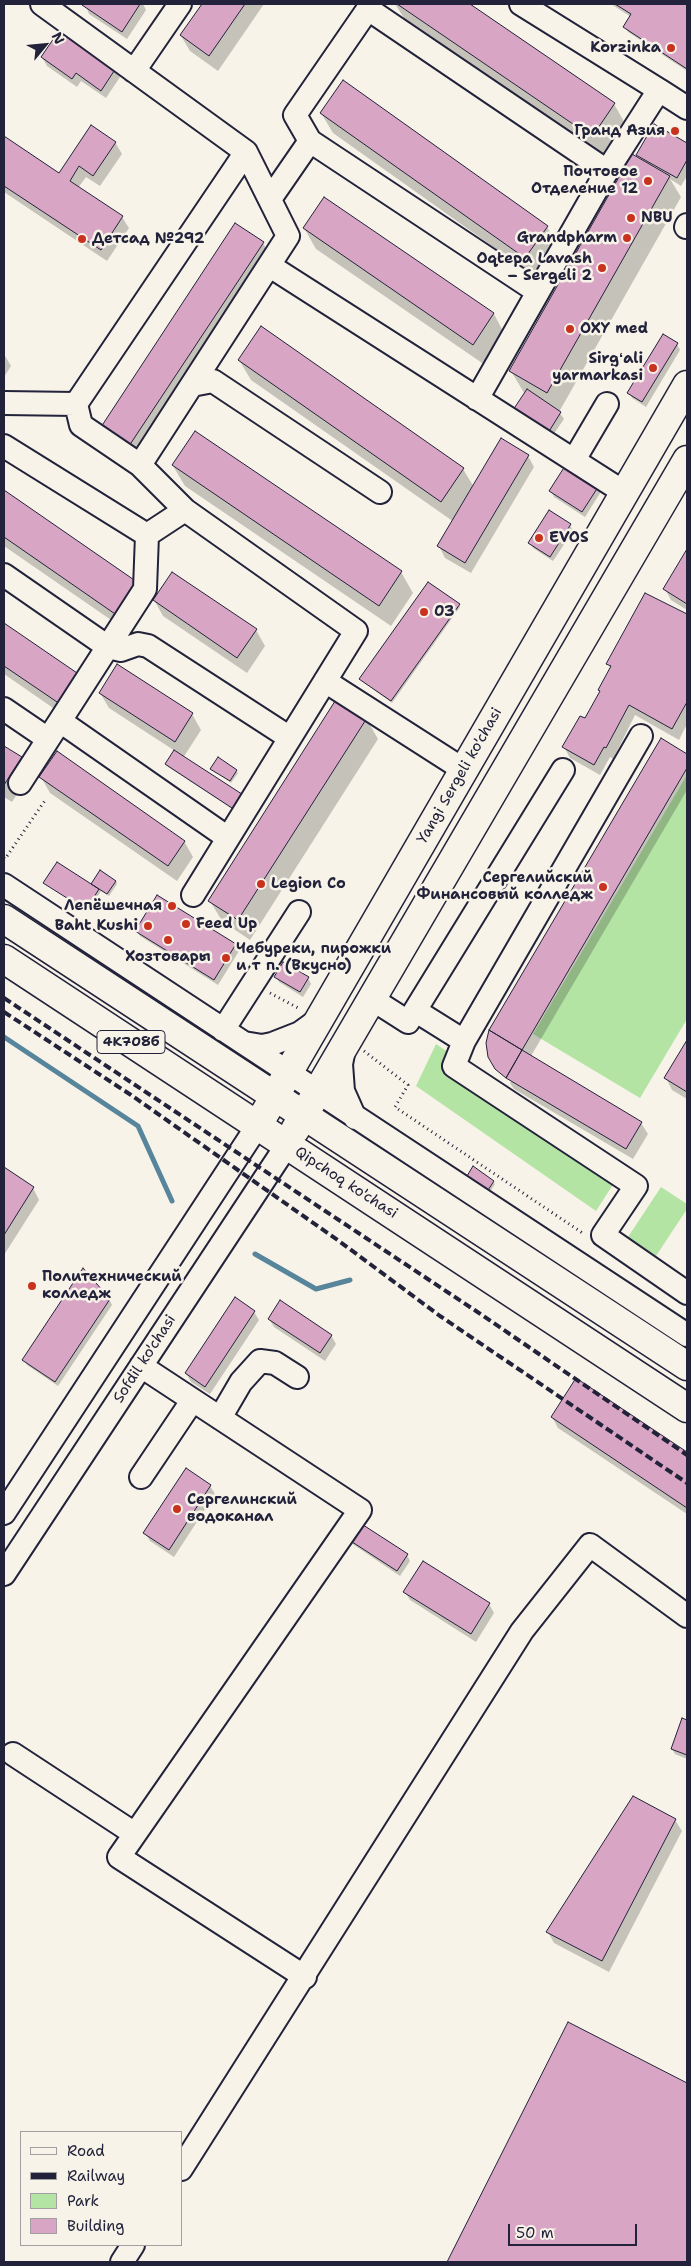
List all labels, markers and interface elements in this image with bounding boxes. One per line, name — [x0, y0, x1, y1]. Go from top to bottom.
north arrow — [20, 20, 70, 70]
text: N — [48, 29, 69, 47]
place label: Korzinka — [590, 39, 661, 57]
marker: Korzinka — [665, 42, 677, 54]
place label: Гранд Азия — [574, 122, 665, 140]
marker: Гранд Азия — [669, 125, 681, 137]
place label: Почтовое Отделение 12 — [531, 163, 638, 198]
marker: Почтовое Отделение 12 — [642, 175, 654, 187]
place label: NBU — [641, 209, 673, 227]
marker: NBU — [625, 212, 637, 224]
place label: Grandpharm — [517, 229, 617, 247]
place label: Детсад №292 — [92, 230, 204, 248]
marker: Grandpharm — [621, 232, 633, 244]
marker: Детсад №292 — [76, 233, 88, 245]
place label: Oqtepa Lavash – Sergeli 2 — [476, 250, 592, 285]
marker: Oqtepa Lavash – Sergeli 2 — [596, 262, 608, 274]
place label: OXY med — [580, 320, 648, 338]
marker: OXY med — [564, 323, 576, 335]
place label: Sirgʻali yarmarkasi — [552, 350, 643, 385]
marker: Sirgʻali yarmarkasi — [647, 362, 659, 374]
place label: EVOS — [549, 529, 589, 547]
marker: EVOS — [533, 532, 545, 544]
place label: 03 — [434, 603, 455, 621]
marker: 03 — [418, 606, 430, 618]
street label: Yangi Sergeli ko'chasi — [414, 705, 506, 847]
place label: Сергелийский Финансовый колледж — [417, 869, 593, 904]
place label: Legion Co — [271, 875, 346, 893]
marker: Legion Co — [255, 878, 267, 890]
marker: Сергелийский Финансовый колледж — [597, 881, 609, 893]
place label: Лепёшечная — [64, 897, 162, 915]
marker: Лепёшечная — [166, 900, 178, 912]
place label: Feed Up — [196, 915, 257, 933]
place label: Baht Kushi — [55, 917, 138, 935]
marker: Feed Up — [180, 918, 192, 930]
marker: Baht Kushi — [142, 920, 154, 932]
marker: Хозтовары — [162, 934, 174, 946]
place label: Чебуреки, пирожки и т п. (Вкусно) — [236, 940, 391, 975]
place label: Хозтовары — [125, 948, 211, 966]
marker: Чебуреки, пирожки и т п. (Вкусно) — [220, 952, 232, 964]
road number: 4К708б — [97, 1030, 165, 1054]
street label: Qipchoq ko'chasi — [291, 1143, 401, 1223]
place label: Политехнический колледж — [42, 1268, 182, 1303]
marker: Политехнический колледж — [26, 1280, 38, 1292]
street label: Sofdil ko'chasi — [110, 1312, 180, 1406]
place label: Сергелинский водоканал — [187, 1491, 297, 1526]
marker: Сергелинский водоканал — [171, 1503, 183, 1515]
legend — [20, 2131, 182, 2246]
text: Road — [67, 2141, 105, 2161]
text: Railway — [67, 2166, 125, 2186]
text: Park — [67, 2191, 99, 2211]
scale bar — [511, 2214, 640, 2246]
text: Building — [67, 2216, 124, 2236]
text: 50 m — [516, 2223, 554, 2243]

